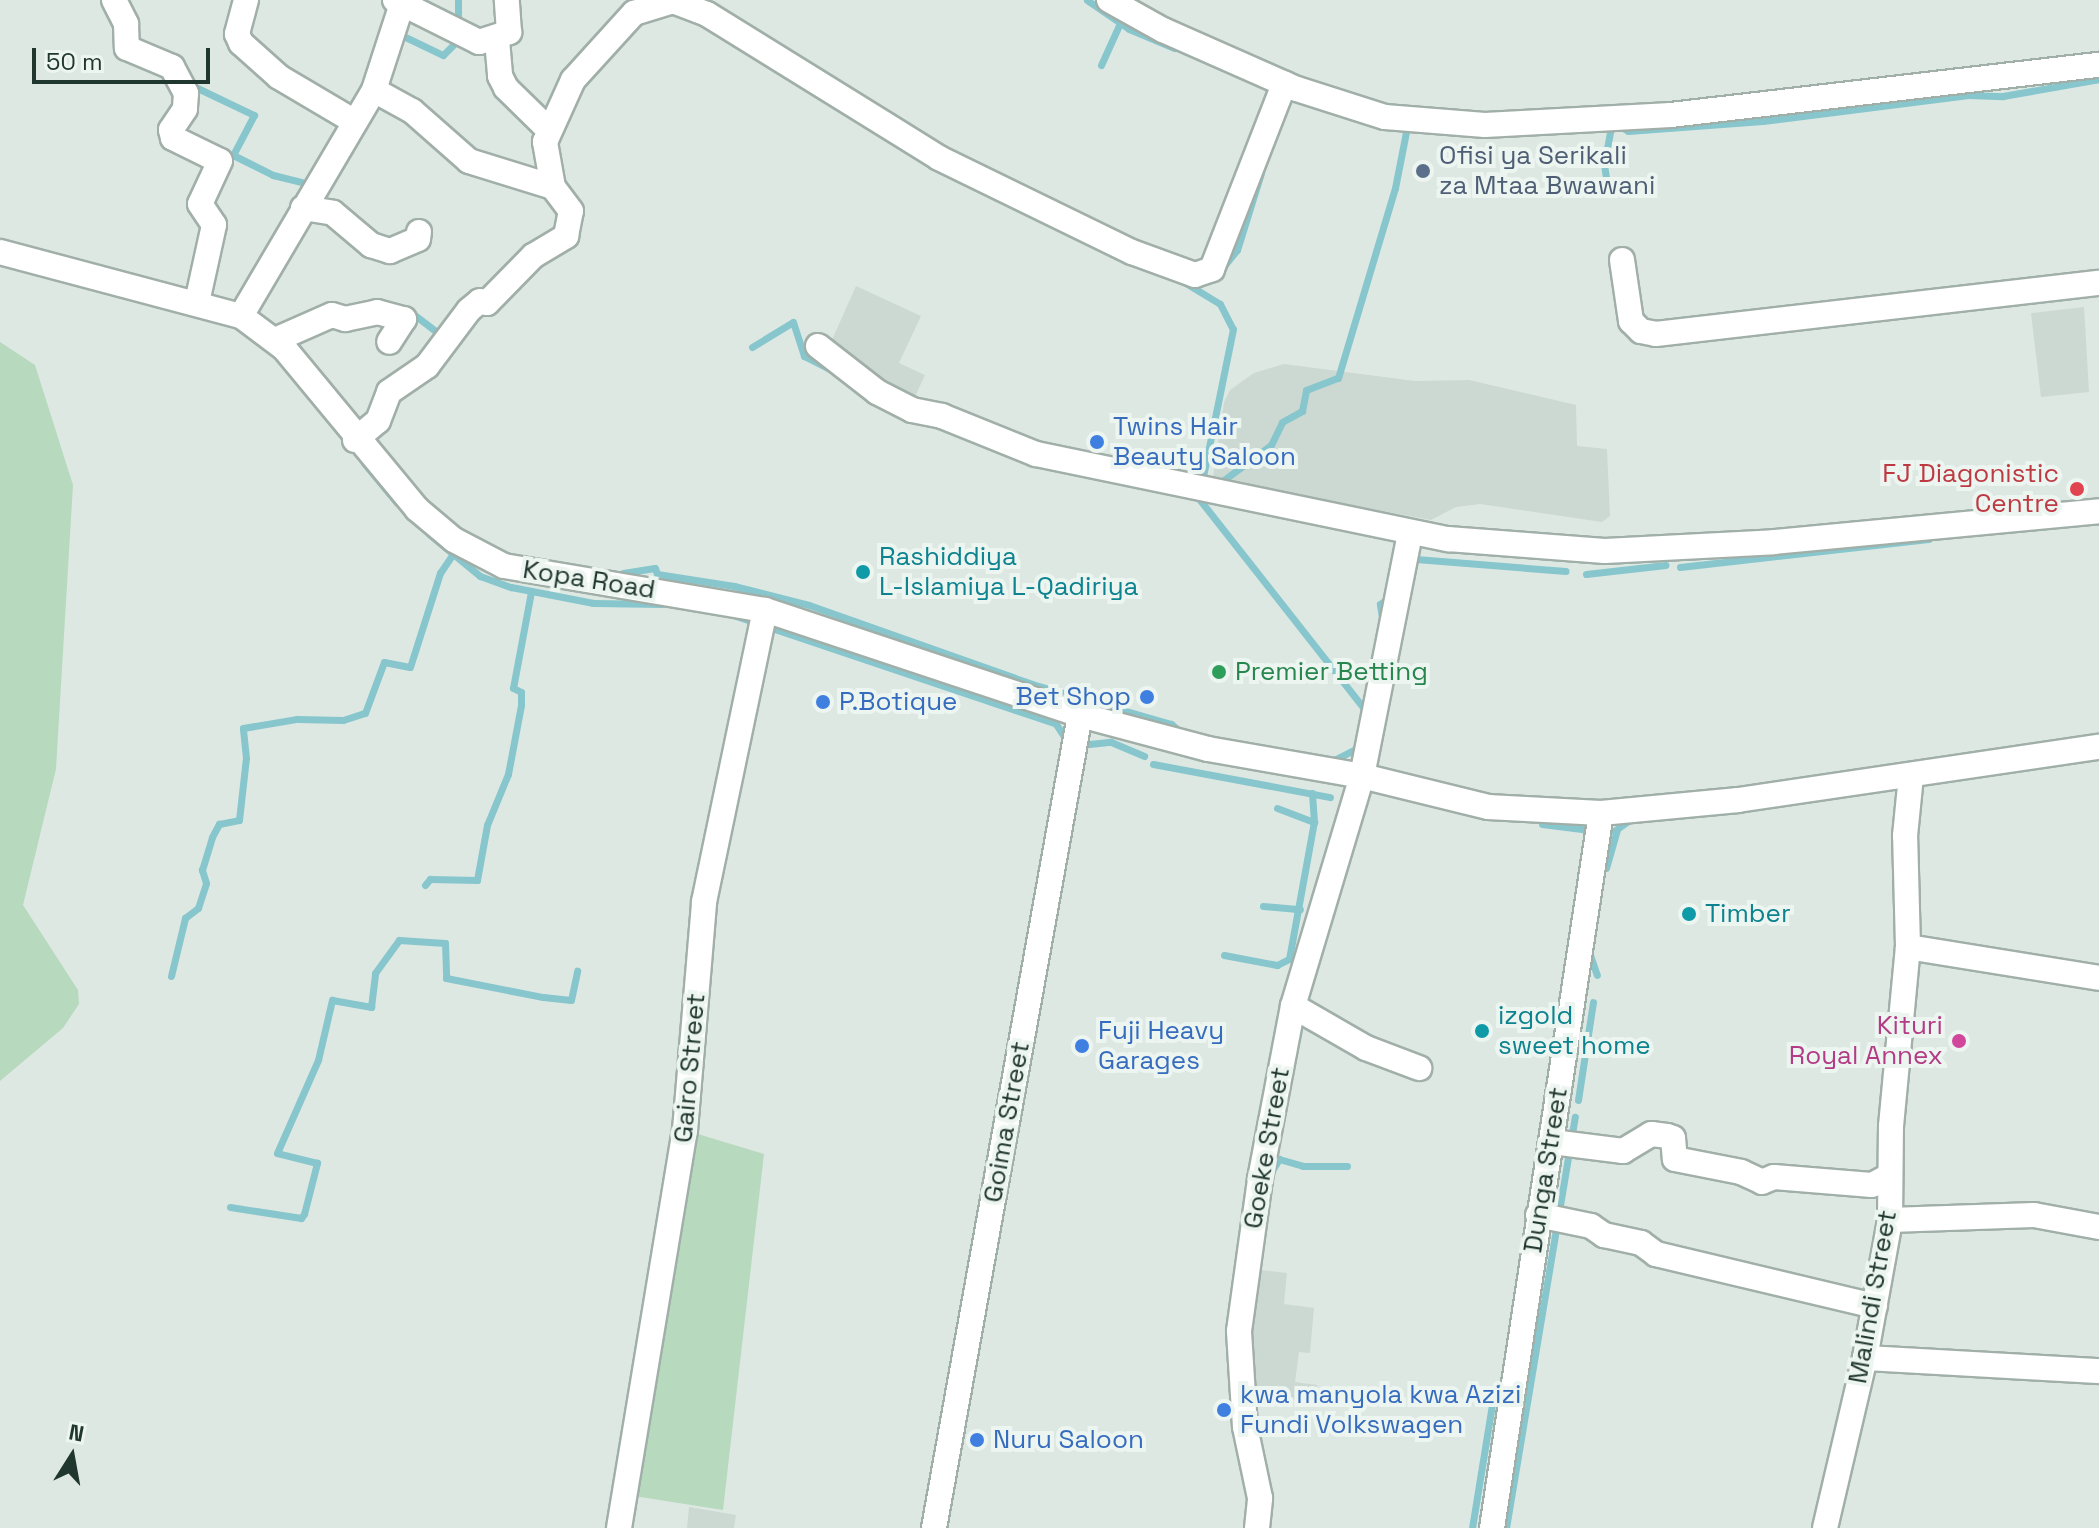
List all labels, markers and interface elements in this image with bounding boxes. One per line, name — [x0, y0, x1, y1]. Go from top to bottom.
scale bar — [36, 32, 214, 82]
text: 50 m — [46, 46, 103, 77]
place label: Ofisi ya Serikali za Mtaa Bwawani — [1439, 140, 1655, 202]
marker: Ofisi ya Serikali za Mtaa Bwawani — [1414, 162, 1432, 180]
place label: Twins Hair Beauty Saloon — [1113, 411, 1296, 472]
marker: Twins Hair Beauty Saloon — [1088, 433, 1106, 451]
place label: FJ Diagonistic Centre — [1882, 458, 2059, 520]
marker: FJ Diagonistic Centre — [2066, 478, 2088, 500]
place label: Rashiddiya L-Islamiya L-Qadiriya — [879, 541, 1139, 602]
street label: Kopa Road — [521, 554, 657, 606]
marker: Rashiddiya L-Islamiya L-Qadiriya — [854, 563, 872, 581]
place label: Premier Betting — [1235, 656, 1428, 688]
marker: Premier Betting — [1210, 663, 1228, 681]
place label: Bet Shop — [1016, 681, 1131, 713]
place label: P.Botique — [839, 686, 957, 718]
marker: Bet Shop — [1138, 688, 1156, 706]
marker: P.Botique — [814, 693, 832, 711]
place label: Timber — [1705, 898, 1791, 930]
marker: Timber — [1680, 905, 1698, 923]
street label: Gairo Street — [668, 992, 712, 1144]
place label: izgold sweet home — [1498, 1000, 1651, 1062]
place label: Kituri Royal Annex — [1788, 1010, 1943, 1072]
place label: Fuji Heavy Garages — [1098, 1015, 1224, 1076]
marker: izgold sweet home — [1473, 1022, 1491, 1040]
marker: Kituri Royal Annex — [1950, 1032, 1968, 1050]
marker: Fuji Heavy Garages — [1073, 1037, 1091, 1055]
street label: Goima Street — [977, 1039, 1037, 1205]
street label: Goeke Street — [1237, 1065, 1297, 1231]
street label: Dunga Street — [1518, 1085, 1574, 1255]
street label: Malindi Street — [1842, 1208, 1904, 1386]
place label: kwa manyola kwa Azizi Fundi Volkswagen — [1240, 1379, 1522, 1440]
marker: kwa manyola kwa Azizi Fundi Volkswagen — [1215, 1401, 1233, 1419]
north arrow — [32, 1416, 112, 1496]
text: N — [67, 1417, 86, 1448]
place label: Nuru Saloon — [993, 1424, 1144, 1456]
marker: Nuru Saloon — [968, 1431, 986, 1449]

